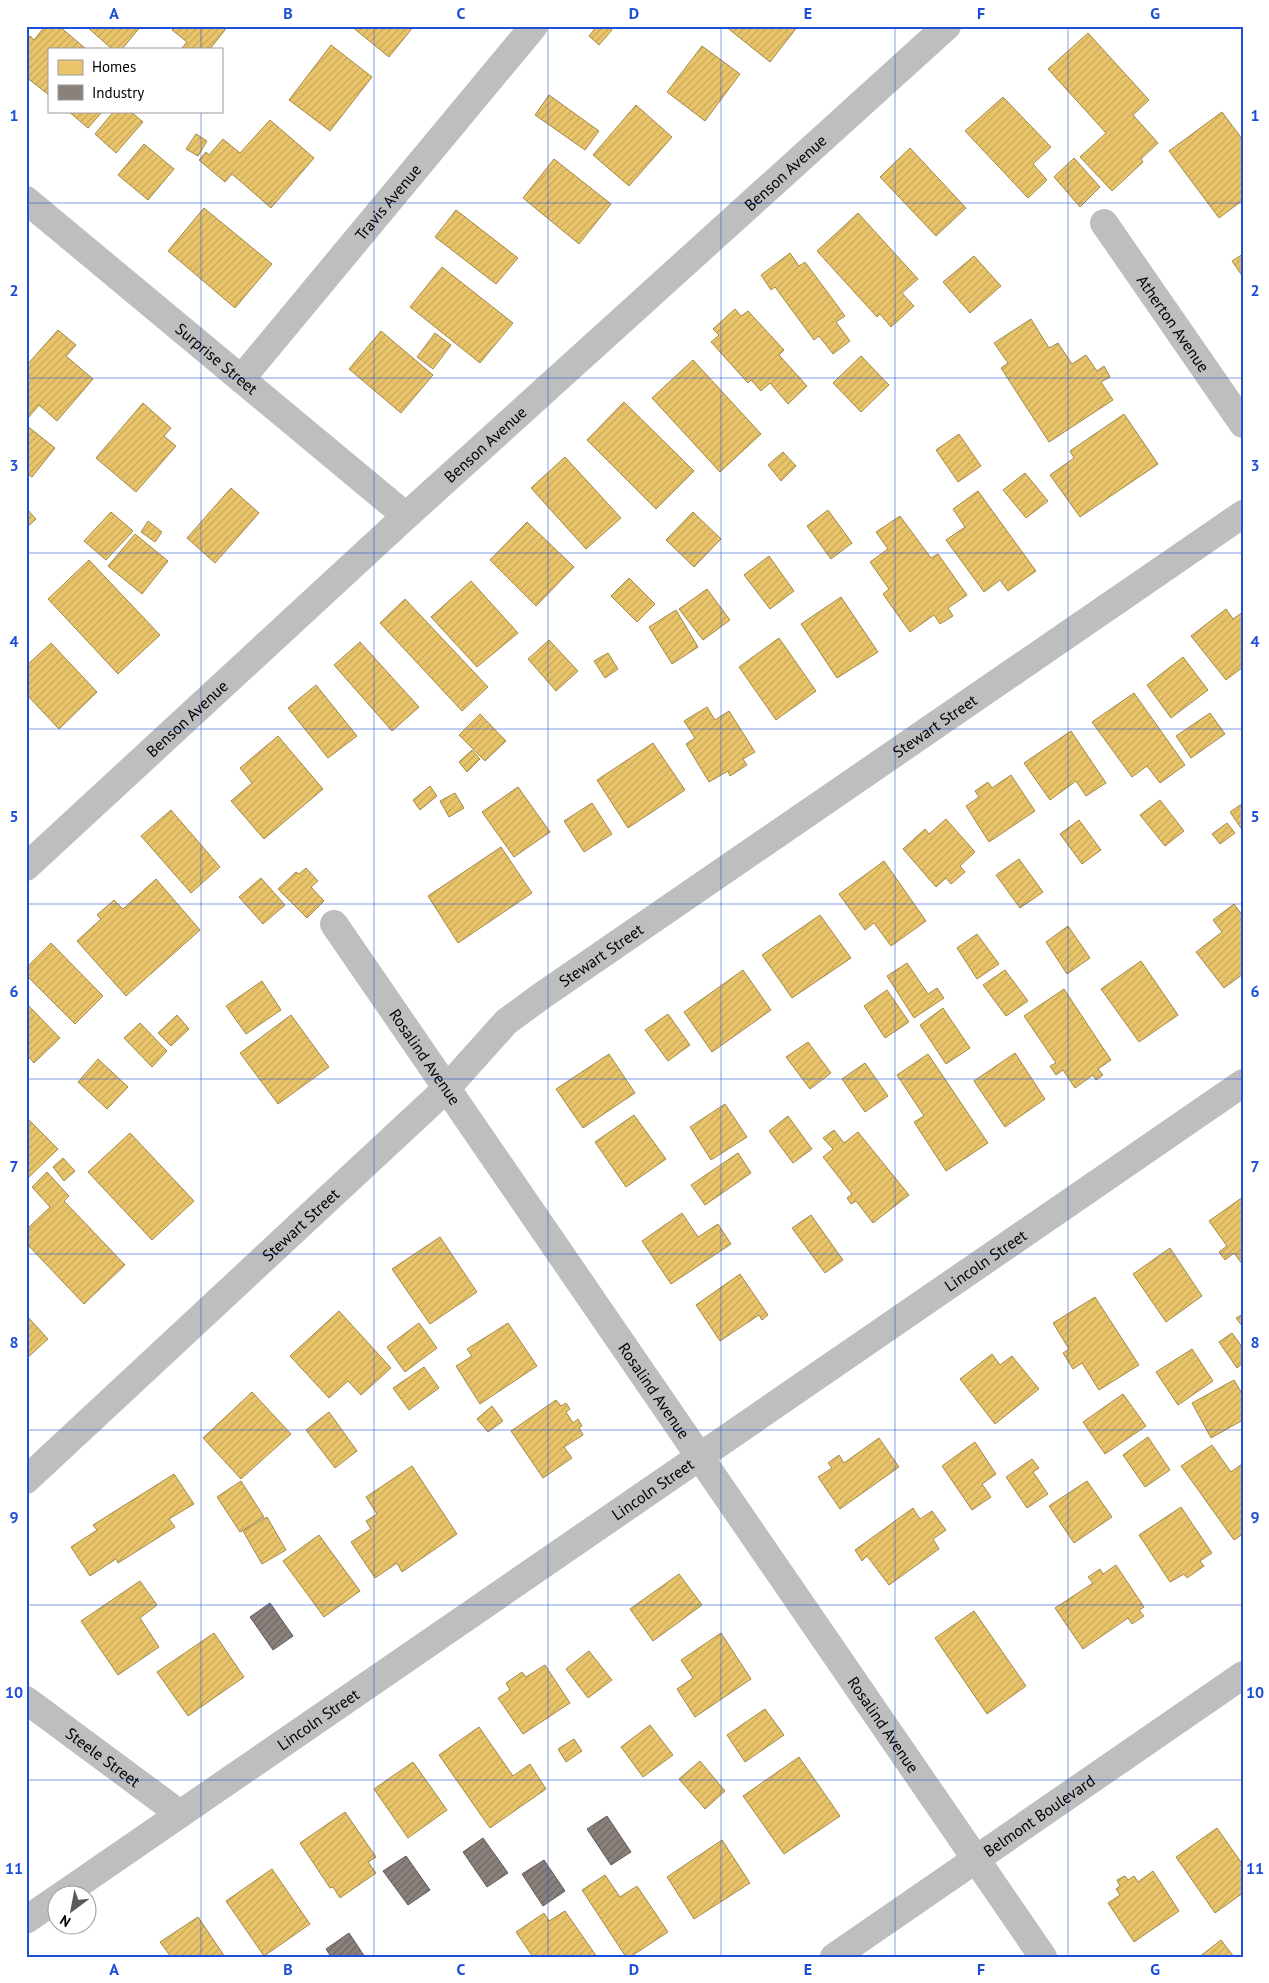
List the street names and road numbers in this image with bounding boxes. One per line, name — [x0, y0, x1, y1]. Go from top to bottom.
street label: Benson Avenue — [740, 130, 831, 215]
street label: Travis Avenue — [350, 160, 425, 244]
street label: Atherton Avenue — [1133, 271, 1214, 376]
street label: Surprise Street — [171, 319, 262, 399]
street label: Benson Avenue — [440, 402, 530, 487]
street label: Benson Avenue — [142, 676, 232, 761]
street label: Stewart Street — [889, 689, 981, 762]
street label: Stewart Street — [555, 919, 648, 991]
street label: Rosalind Avenue — [385, 1005, 465, 1109]
street label: Stewart Street — [258, 1183, 344, 1265]
street label: Lincoln Street — [940, 1225, 1031, 1295]
street label: Rosalind Avenue — [614, 1339, 694, 1443]
street label: Lincoln Street — [608, 1454, 698, 1524]
street label: Rosalind Avenue — [843, 1673, 923, 1776]
street label: Lincoln Street — [273, 1684, 364, 1754]
street label: Steele Street — [62, 1723, 145, 1792]
street label: Belmont Boulevard — [979, 1770, 1099, 1861]

